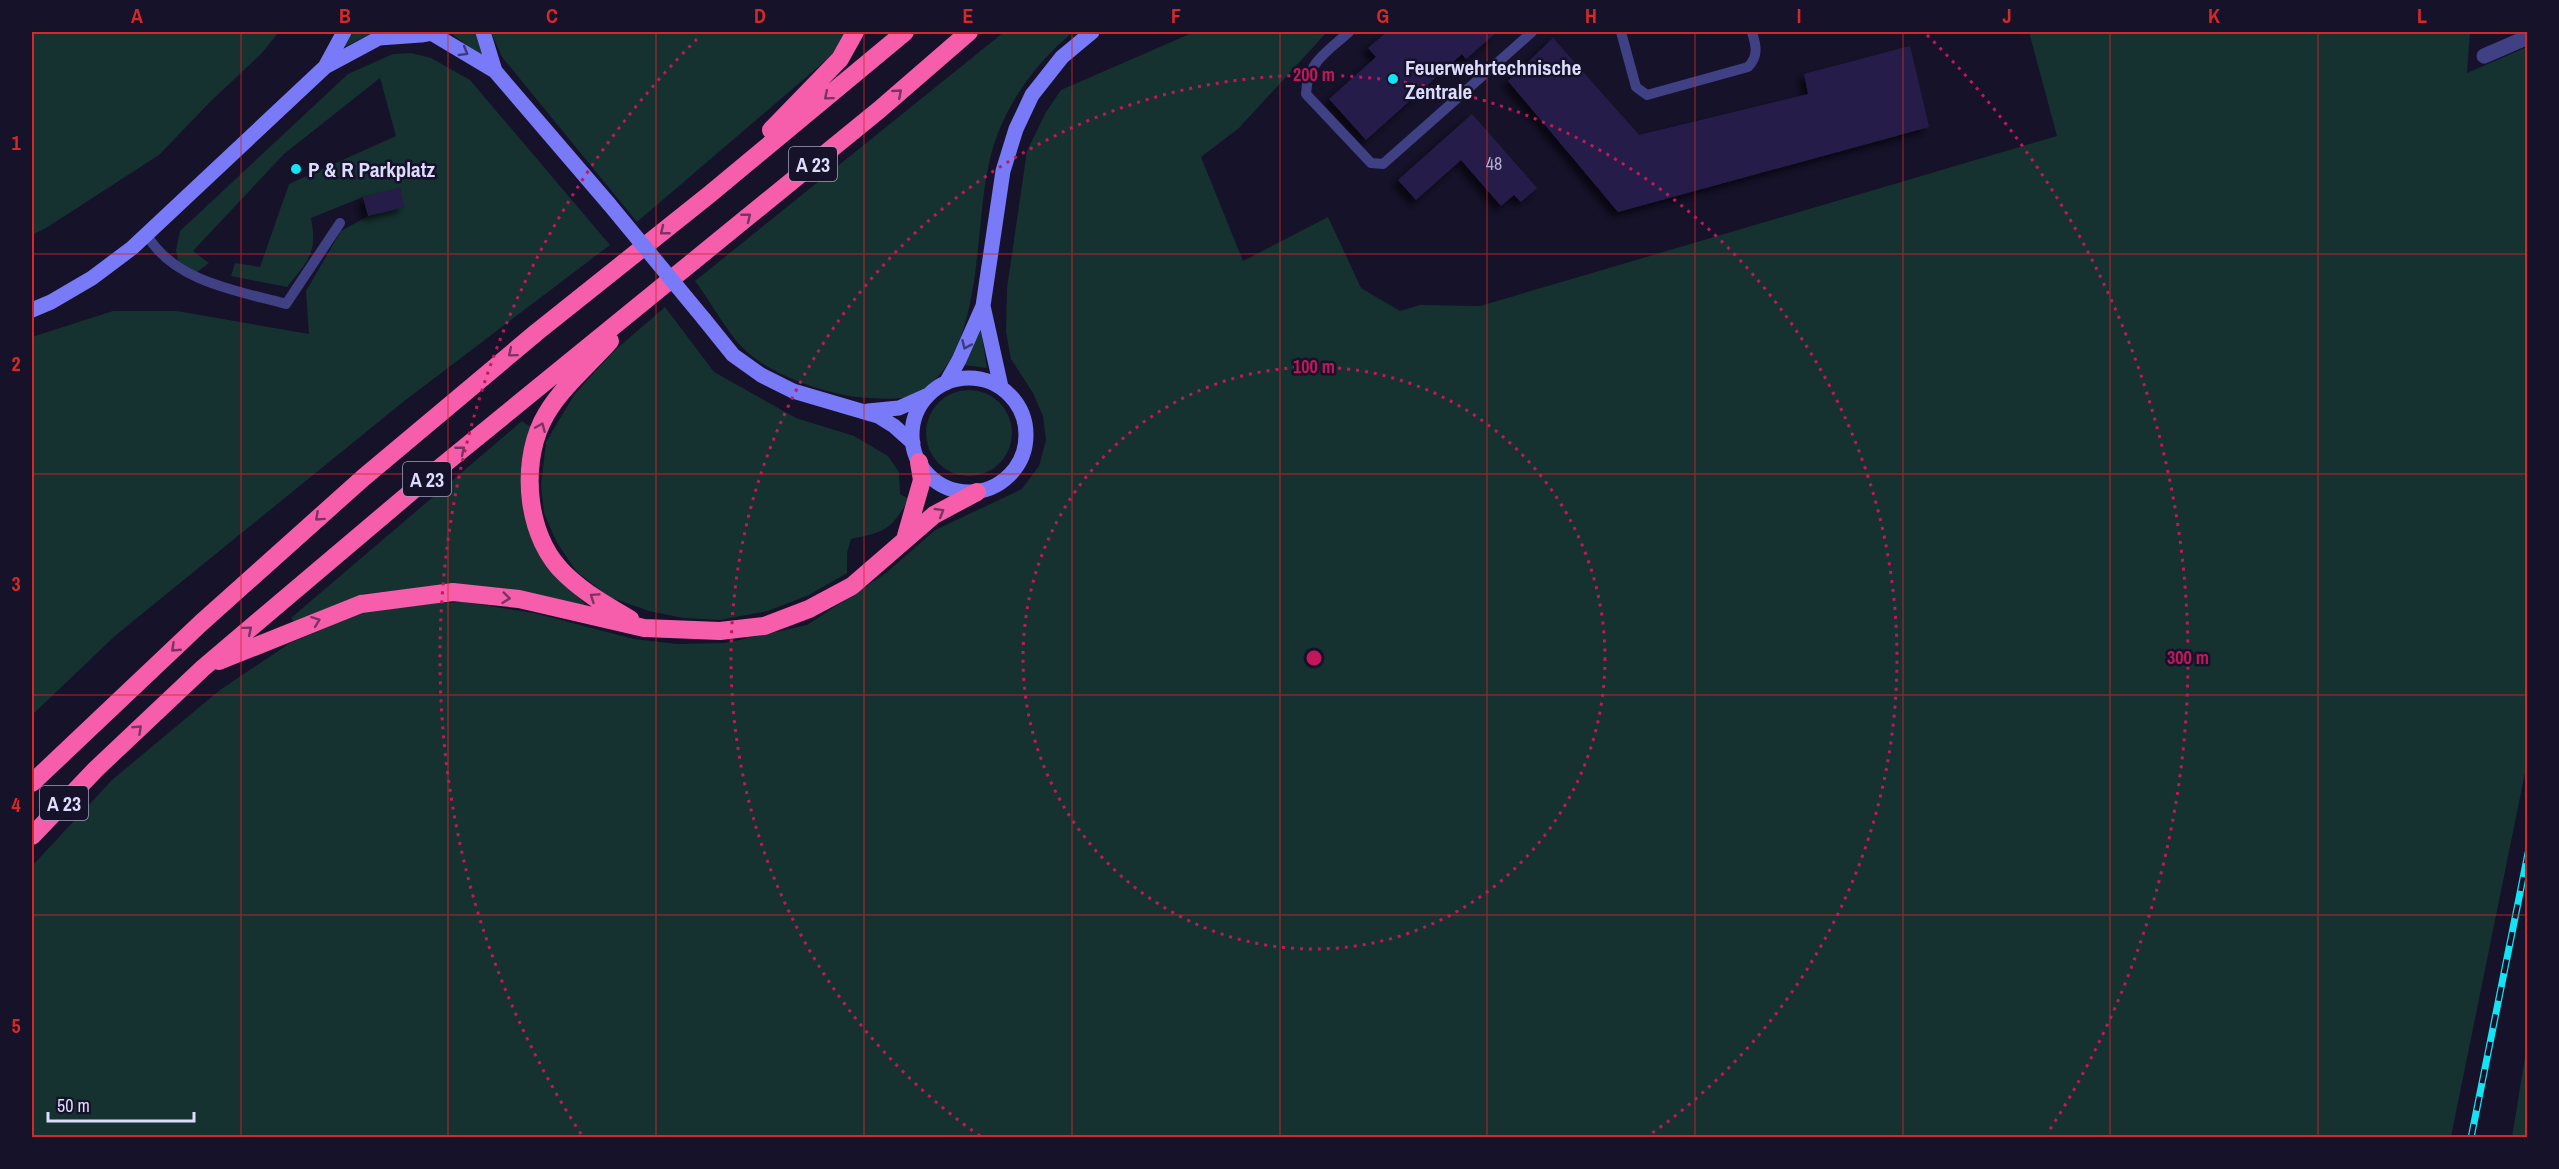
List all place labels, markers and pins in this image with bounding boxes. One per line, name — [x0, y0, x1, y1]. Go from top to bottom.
place label: Feuerwehrtechnische Zentrale — [1405, 53, 1581, 106]
marker: Feuerwehrtechnische Zentrale — [1386, 72, 1400, 86]
place label: P & R Parkplatz — [308, 155, 435, 184]
marker: P & R Parkplatz — [289, 162, 303, 176]
centre of rings — [1304, 648, 1324, 668]

